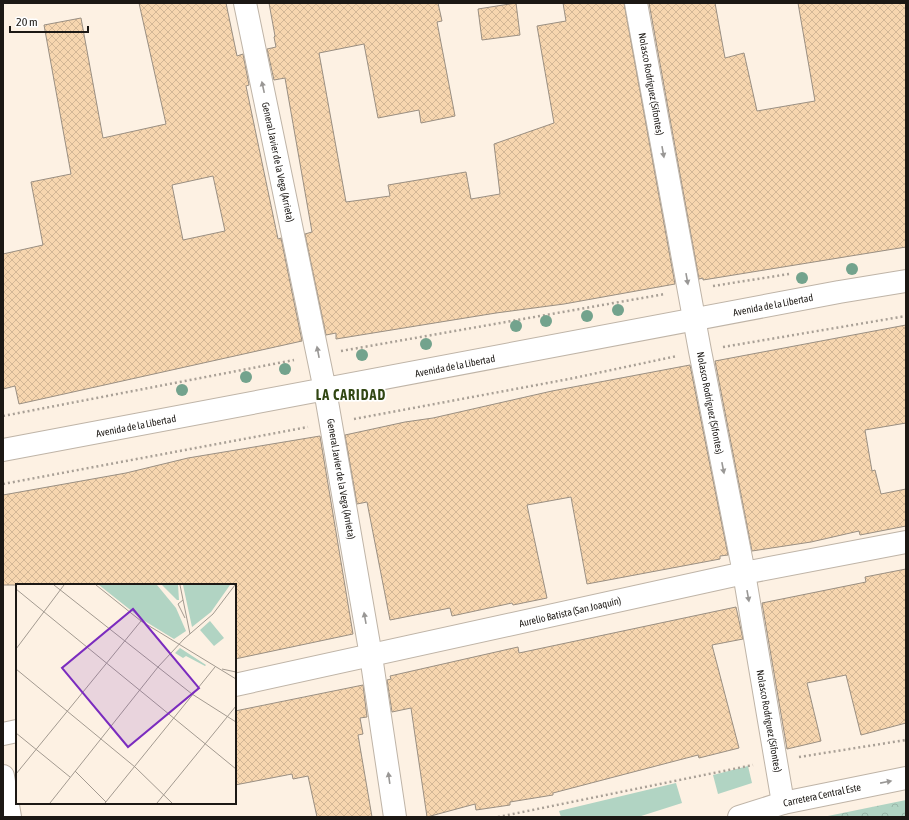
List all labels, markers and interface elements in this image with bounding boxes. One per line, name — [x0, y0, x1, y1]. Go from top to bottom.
scale bar — [10, 8, 88, 34]
text: 20 m — [16, 15, 38, 29]
street label: Nolasco Rodríguez (Sifontes) — [637, 32, 665, 136]
one-way arrow — [260, 81, 266, 94]
street label: General Javier de la Vega (Arrieta) — [260, 101, 296, 223]
one-way arrow — [661, 145, 667, 158]
one-way arrow — [684, 273, 690, 286]
street label: Avenida de la Libertad — [732, 292, 814, 318]
one-way arrow — [314, 346, 320, 358]
street label: Nolasco Rodríguez (Sifontes) — [695, 351, 725, 455]
street label: Avenida de la Libertad — [414, 353, 496, 379]
district label: LA CARIDAD — [316, 387, 386, 403]
street label: Avenida de la Libertad — [95, 413, 177, 439]
street label: General Javier de la Vega (Arrieta) — [325, 418, 357, 540]
one-way arrow — [721, 462, 727, 474]
inset map — [16, 584, 236, 804]
one-way arrow — [745, 590, 751, 602]
street label: Aurelio Batista (San Joaquín) — [518, 595, 622, 629]
one-way arrow — [362, 612, 368, 624]
street label: Nolasco Rodríguez (Sifontes) — [755, 669, 783, 773]
one-way arrow — [386, 772, 392, 784]
one-way arrow — [880, 779, 892, 785]
street label: Carretera Central Este — [782, 781, 862, 809]

